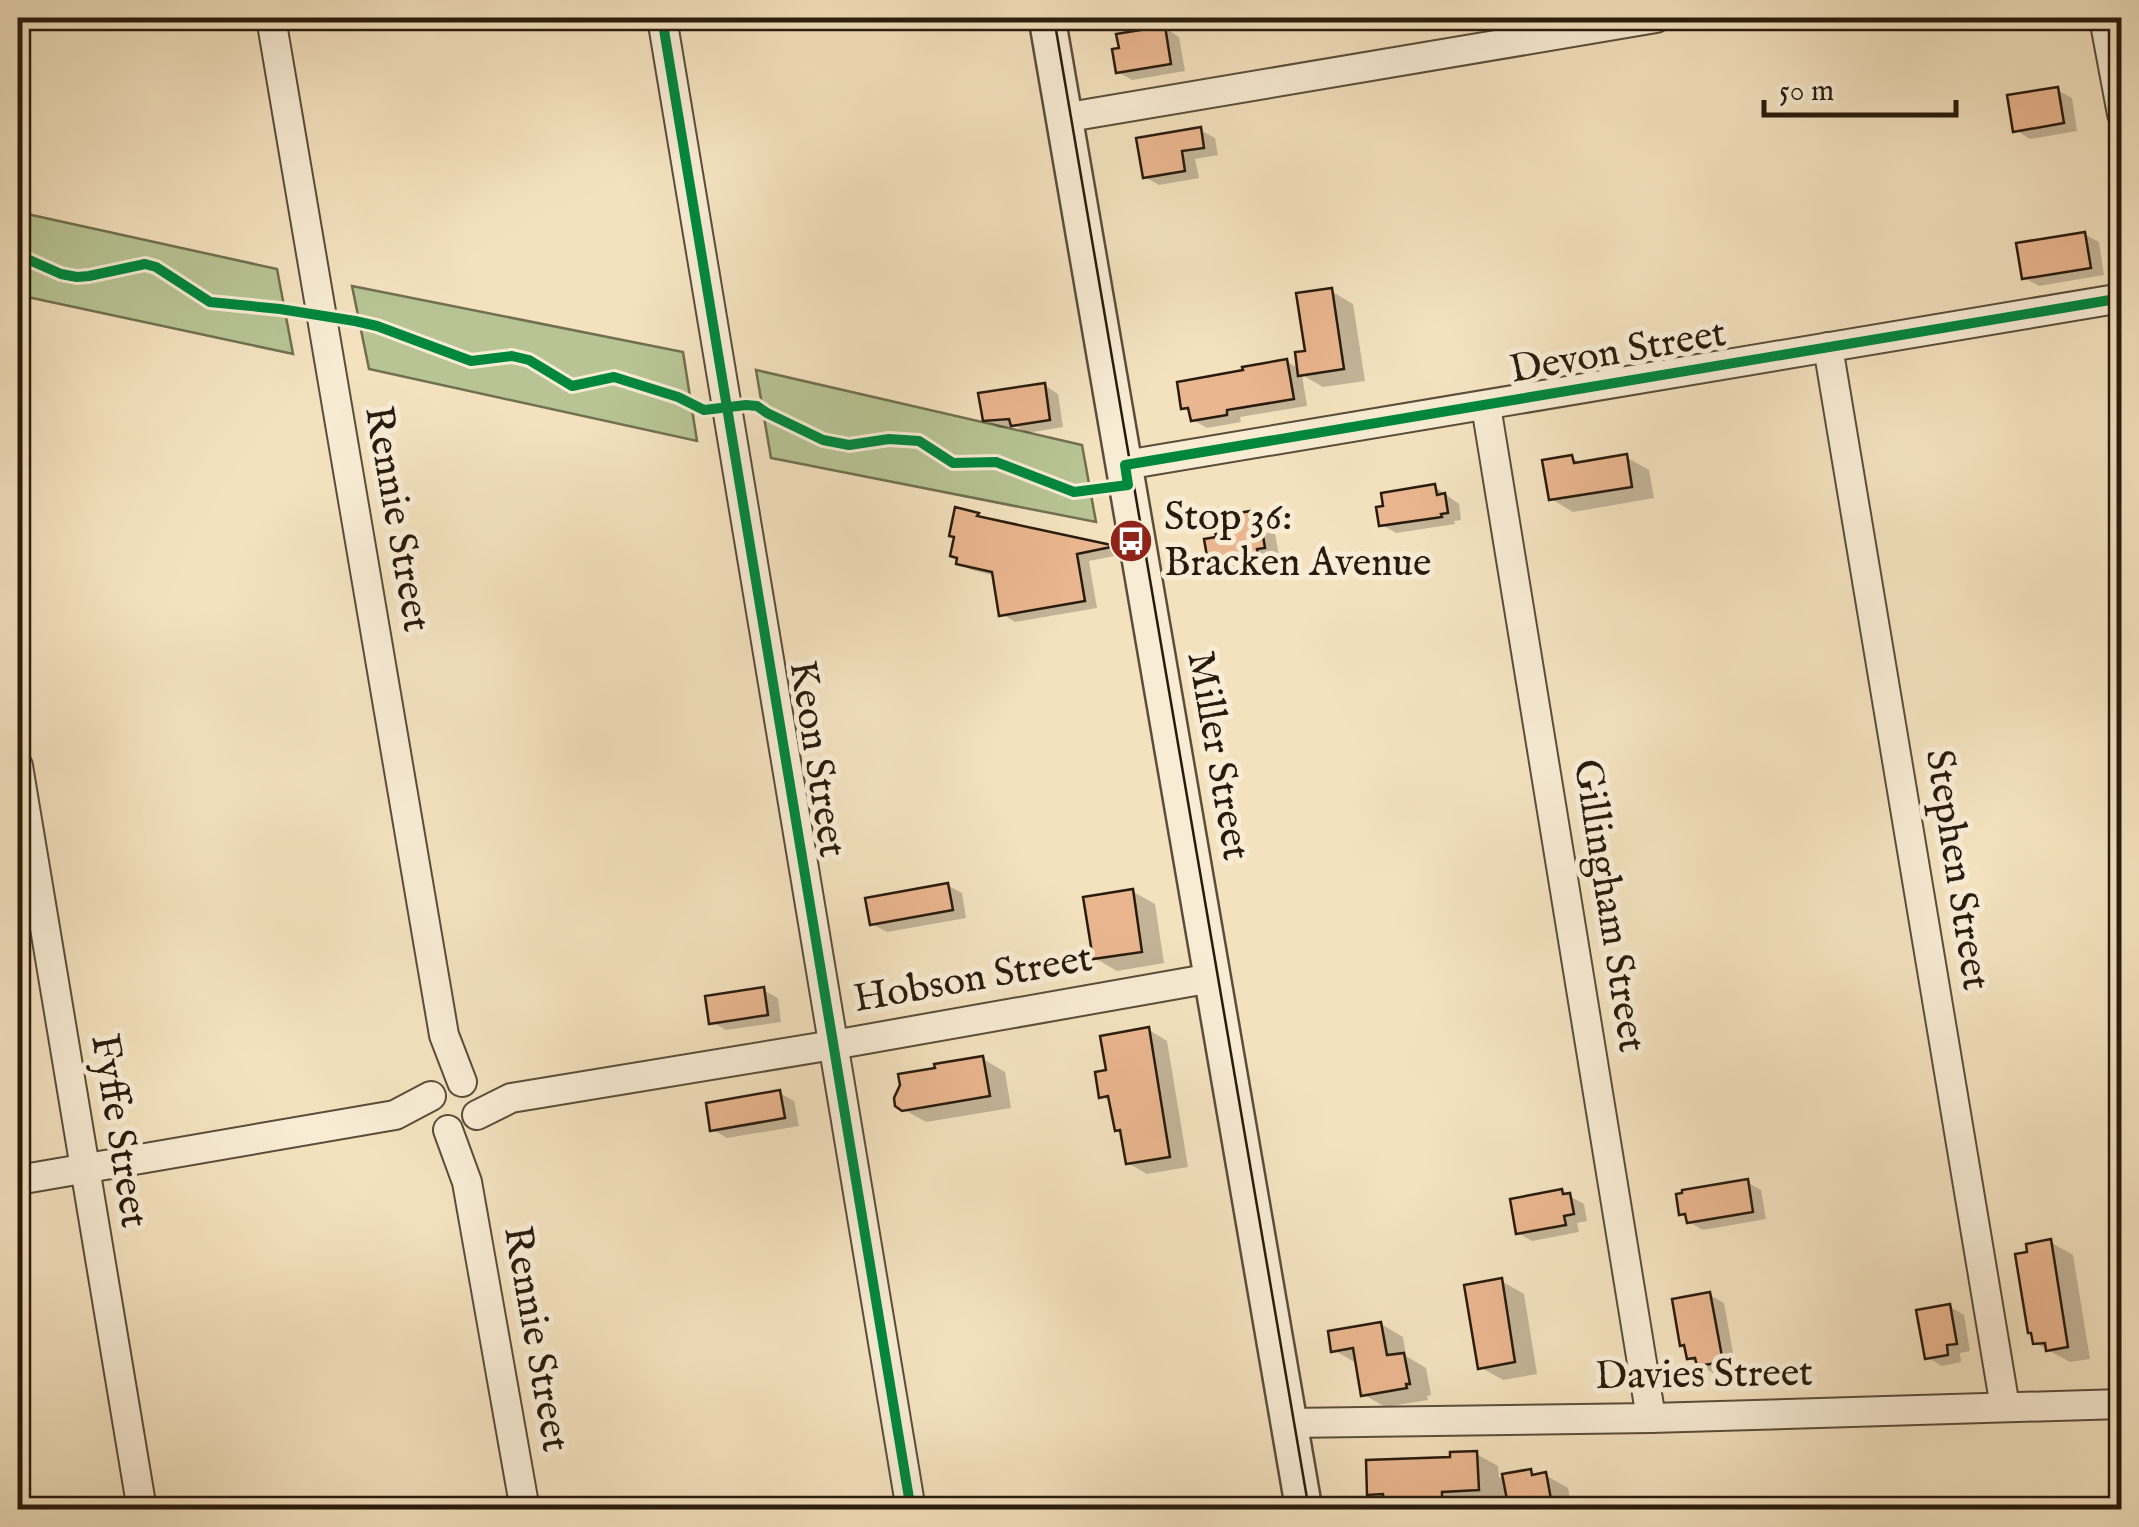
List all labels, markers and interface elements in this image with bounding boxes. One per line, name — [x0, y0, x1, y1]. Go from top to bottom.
scale bar — [1764, 55, 1956, 117]
text: 50 m — [1779, 73, 1834, 111]
street label: Devon Street — [1506, 309, 1730, 397]
street label: Rennie Street — [351, 402, 441, 636]
place label: Stop 36: Bracken Avenue — [1164, 493, 1431, 590]
bus stop icon: Stop 36: Bracken Avenue — [1108, 518, 1154, 564]
street label: Miller Street — [1174, 648, 1260, 864]
street label: Keon Street — [775, 657, 857, 861]
street label: Stephen Street — [1912, 746, 2000, 994]
street label: Gillingham Street — [1560, 756, 1656, 1056]
street label: Hobson Street — [850, 934, 1096, 1026]
street label: Fyffe Street — [78, 1031, 158, 1231]
street label: Rennie Street — [490, 1222, 580, 1456]
street label: Davies Street — [1595, 1349, 1813, 1403]

